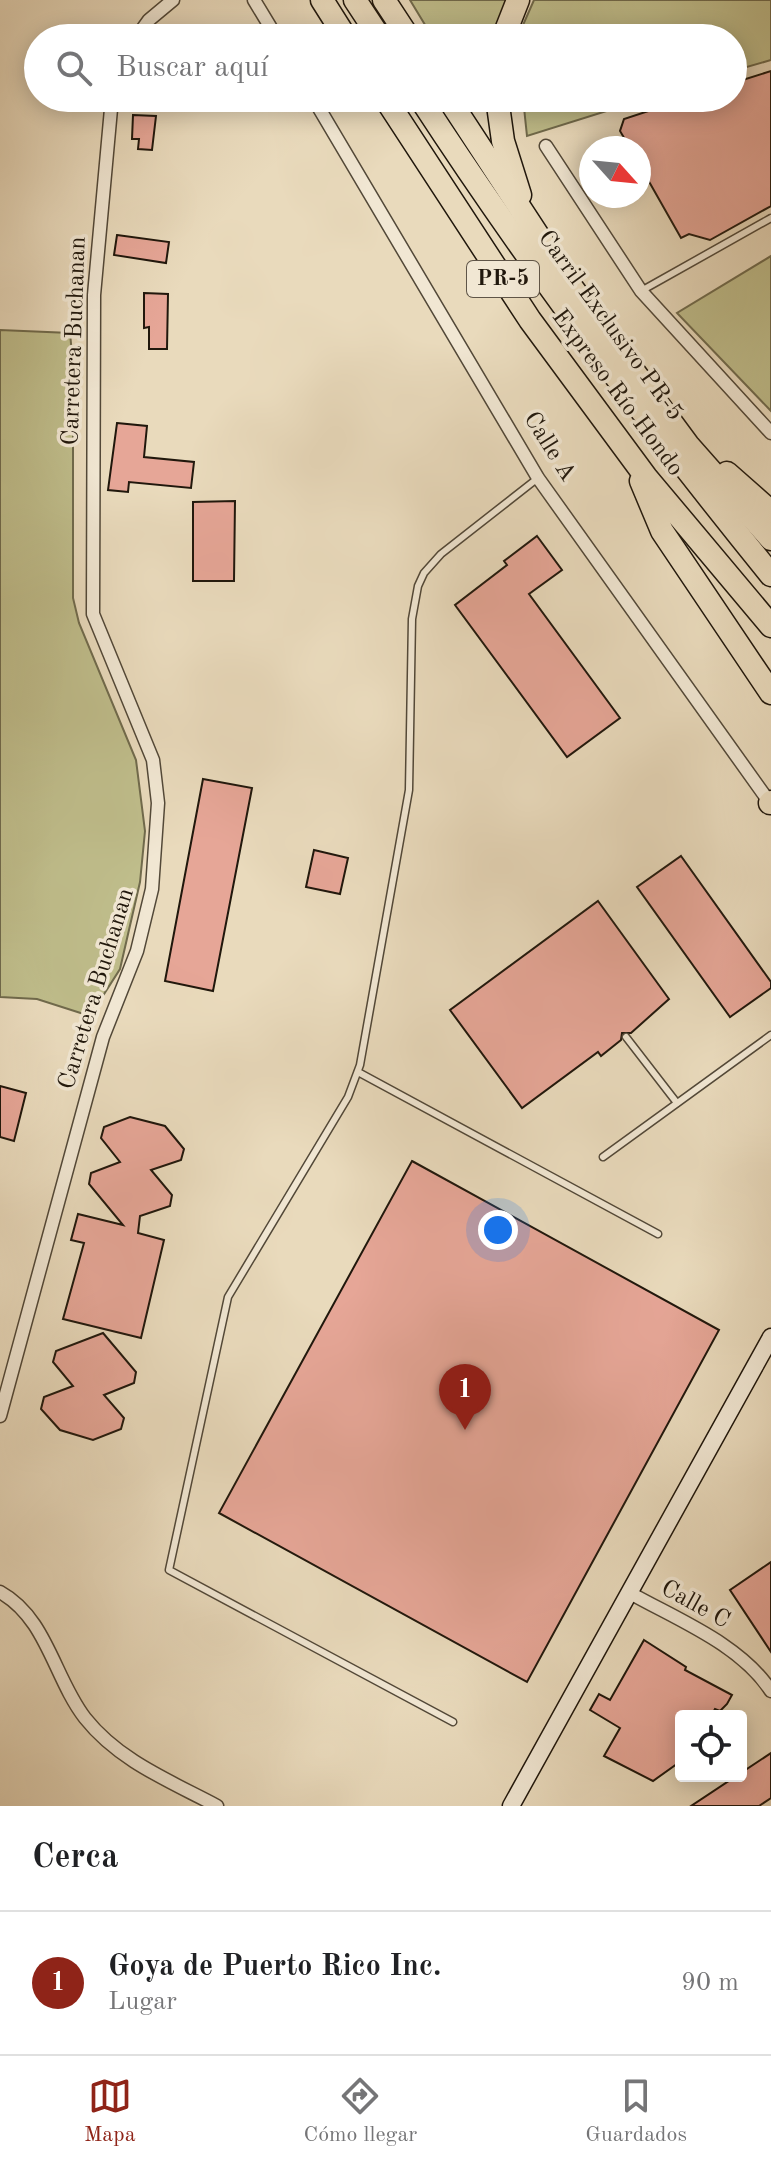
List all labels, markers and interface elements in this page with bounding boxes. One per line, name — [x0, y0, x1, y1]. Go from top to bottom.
search box — [24, 24, 747, 112]
icon: search — [52, 46, 96, 90]
text: Buscar aquí — [116, 53, 268, 83]
north arrow — [579, 136, 651, 208]
street label: Carril Exclusivo PR-5 — [533, 226, 687, 426]
street label: Carretera Buchanan — [59, 236, 91, 446]
road number: PR-5 — [467, 261, 539, 297]
street label: Expreso Río Hondo — [547, 305, 687, 481]
street label: Calle A — [518, 408, 580, 486]
street label: Carretera Buchanan — [55, 886, 139, 1092]
your location — [478, 1210, 518, 1250]
pin: 1 — [439, 1364, 491, 1430]
street label: Calle C — [656, 1576, 734, 1634]
map controls — [675, 1710, 747, 1782]
button: locate — [675, 1710, 747, 1782]
text: Cerca — [32, 1841, 118, 1875]
text: Goya de Puerto Rico Inc. — [108, 1952, 441, 1982]
text: 1 — [50, 1970, 66, 1996]
text: 90 m — [681, 1970, 739, 1996]
text: Lugar — [108, 1989, 177, 2015]
tab: Mapa — [84, 2074, 136, 2149]
tab: Cómo llegar — [303, 2074, 417, 2149]
tab: Guardados — [585, 2074, 687, 2149]

